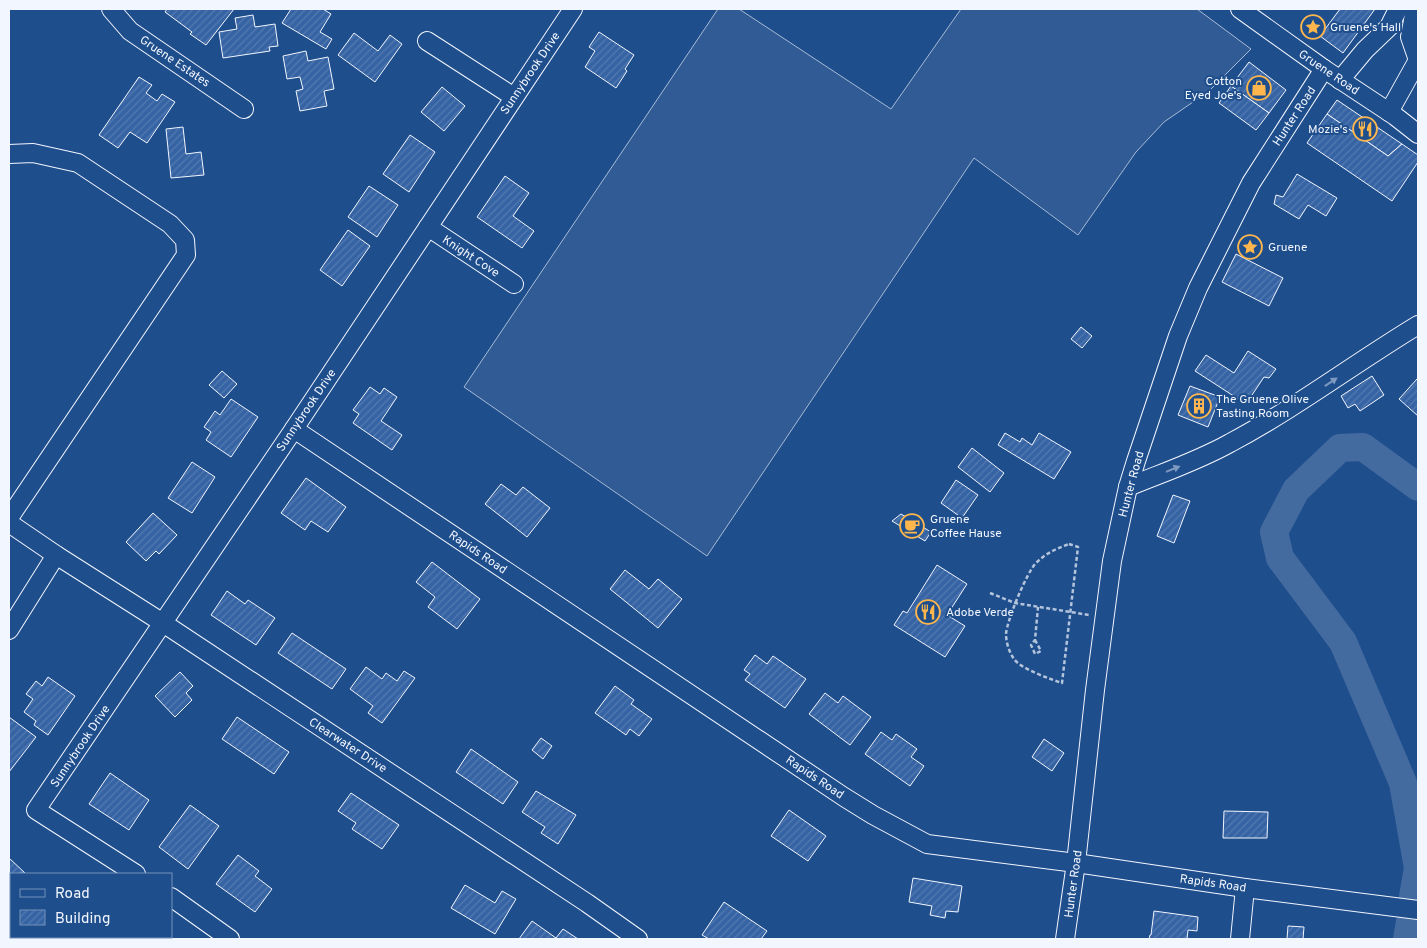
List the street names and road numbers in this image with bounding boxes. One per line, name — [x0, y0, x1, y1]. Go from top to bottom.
street label: Sunnybrook Drive — [497, 29, 564, 118]
street label: Gruene Estates — [136, 32, 213, 91]
street label: Gruene Road — [1295, 47, 1362, 99]
street label: Hunter Road — [1270, 84, 1320, 149]
street label: Knight Cove — [439, 232, 502, 281]
street label: Sunnybrook Drive — [273, 366, 340, 455]
street label: Hunter Road — [1115, 449, 1149, 519]
street label: Rapids Road — [445, 527, 510, 578]
street label: Sunnybrook Drive — [47, 702, 114, 791]
street label: Clearwater Drive — [305, 715, 390, 777]
street label: Rapids Road — [782, 752, 847, 803]
street label: Hunter Road — [1061, 849, 1087, 919]
street label: Rapids Road — [1179, 871, 1247, 897]

